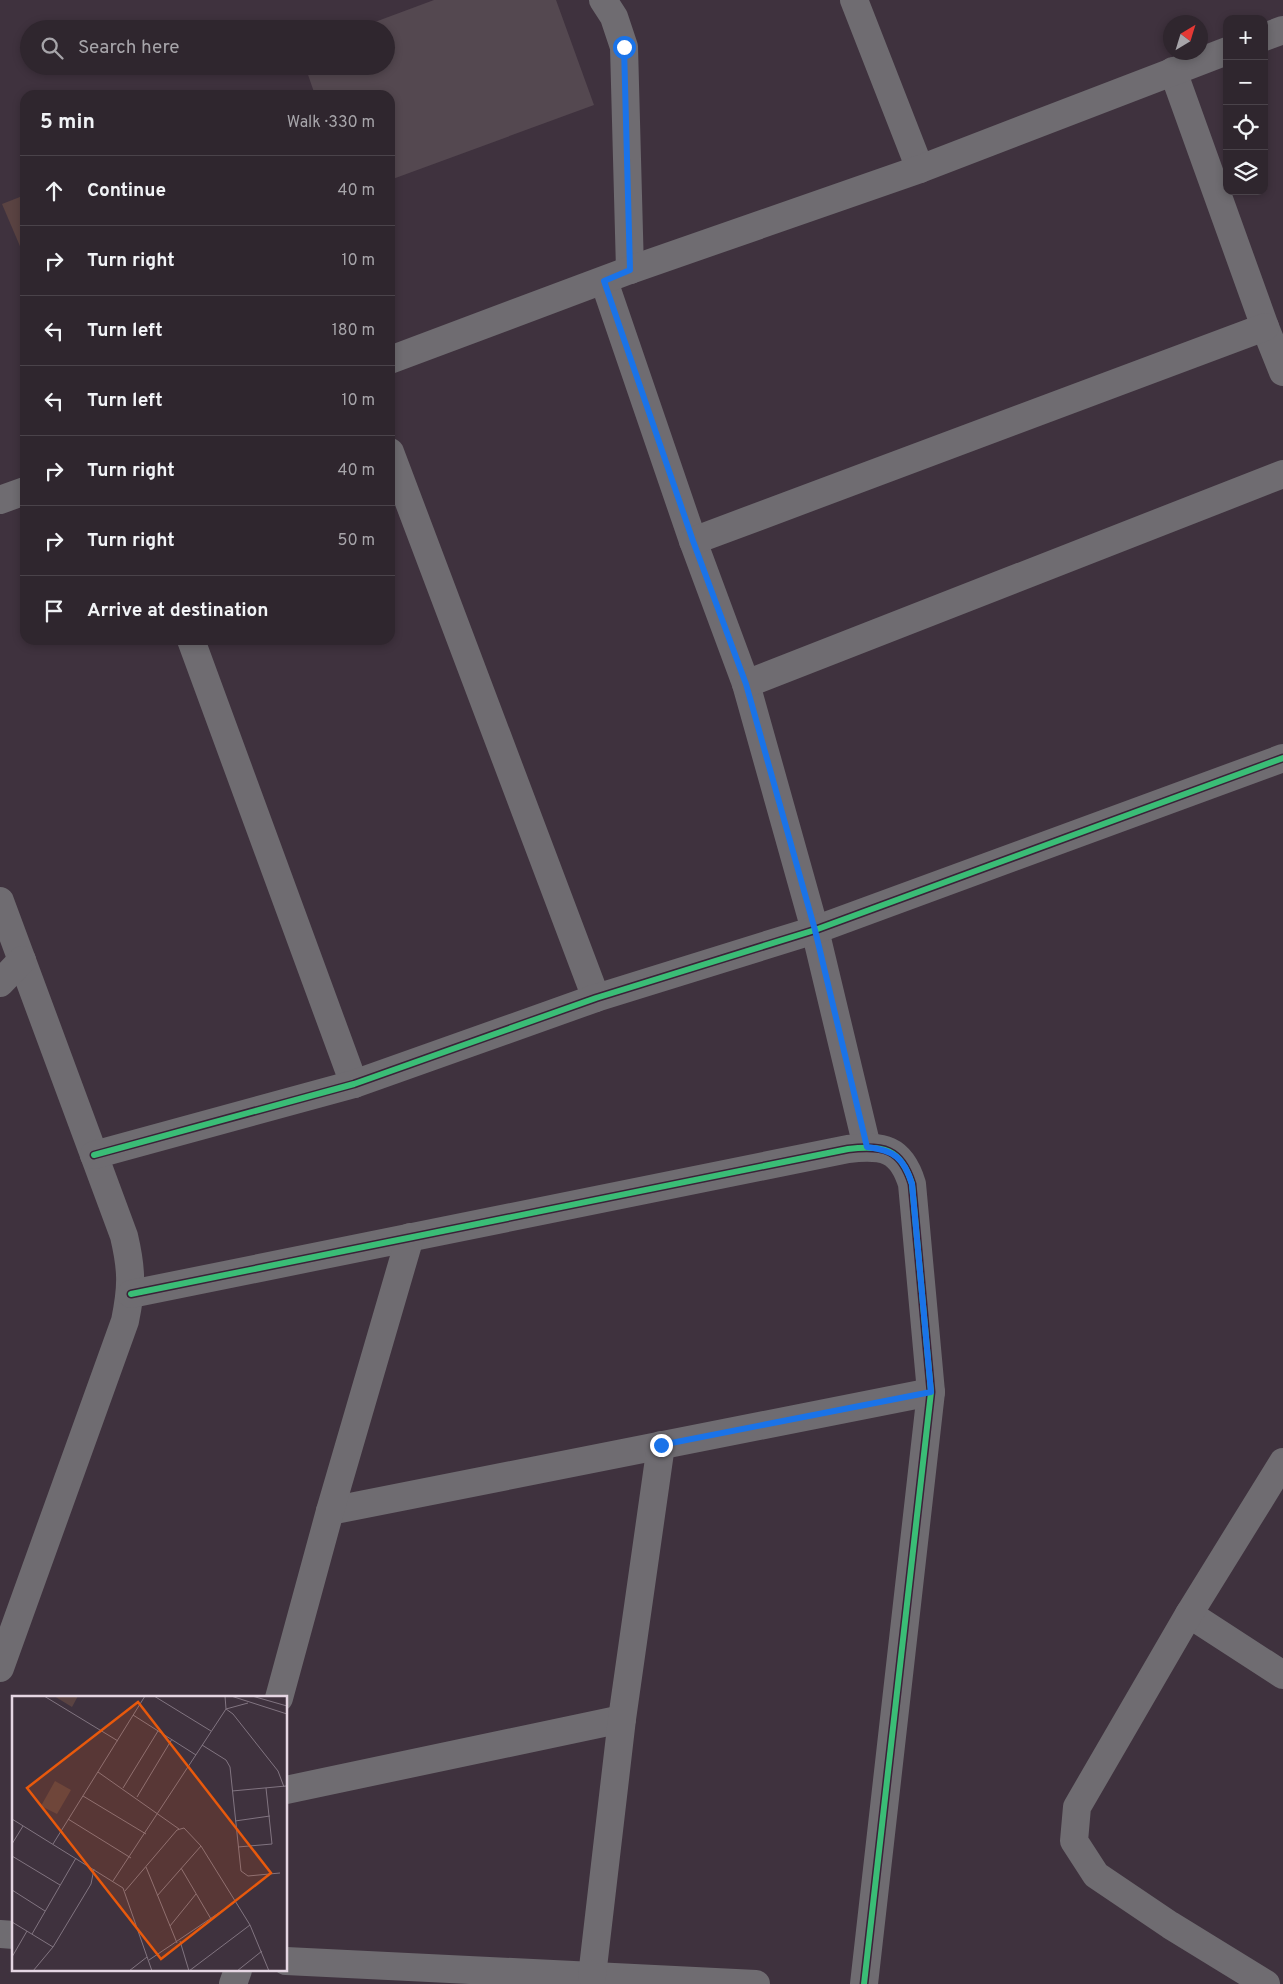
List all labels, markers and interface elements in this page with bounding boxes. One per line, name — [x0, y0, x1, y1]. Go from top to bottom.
north arrow — [1163, 15, 1208, 60]
map controls — [1223, 15, 1268, 195]
button: + — [1223, 15, 1268, 60]
search box — [20, 20, 395, 75]
icon: search — [38, 34, 66, 62]
text: Search here — [78, 36, 180, 60]
route start — [613, 36, 636, 59]
button: − — [1223, 60, 1268, 105]
button: locate — [1223, 105, 1268, 150]
text: 5 min — [40, 109, 95, 136]
text: Walk · 330 m — [287, 113, 375, 133]
button: layers — [1223, 150, 1268, 195]
icon: ahead — [40, 177, 68, 205]
text: Continue — [87, 179, 166, 203]
text: 40 m — [337, 181, 375, 201]
icon: right — [40, 247, 68, 275]
text: Turn right — [87, 249, 175, 273]
text: 10 m — [341, 251, 375, 271]
icon: left — [40, 317, 68, 345]
text: Turn left — [87, 319, 163, 343]
text: 180 m — [332, 321, 375, 341]
icon: left — [40, 387, 68, 415]
text: Turn left — [87, 389, 163, 413]
text: 10 m — [341, 391, 375, 411]
icon: right — [40, 457, 68, 485]
text: Turn right — [87, 459, 175, 483]
text: 40 m — [337, 461, 375, 481]
icon: right — [40, 527, 68, 555]
text: Turn right — [87, 529, 175, 553]
text: 50 m — [338, 531, 375, 551]
icon: arrive — [40, 597, 68, 625]
text: Arrive at destination — [87, 599, 268, 623]
route end — [650, 1434, 673, 1457]
inset map — [12, 1696, 288, 1972]

